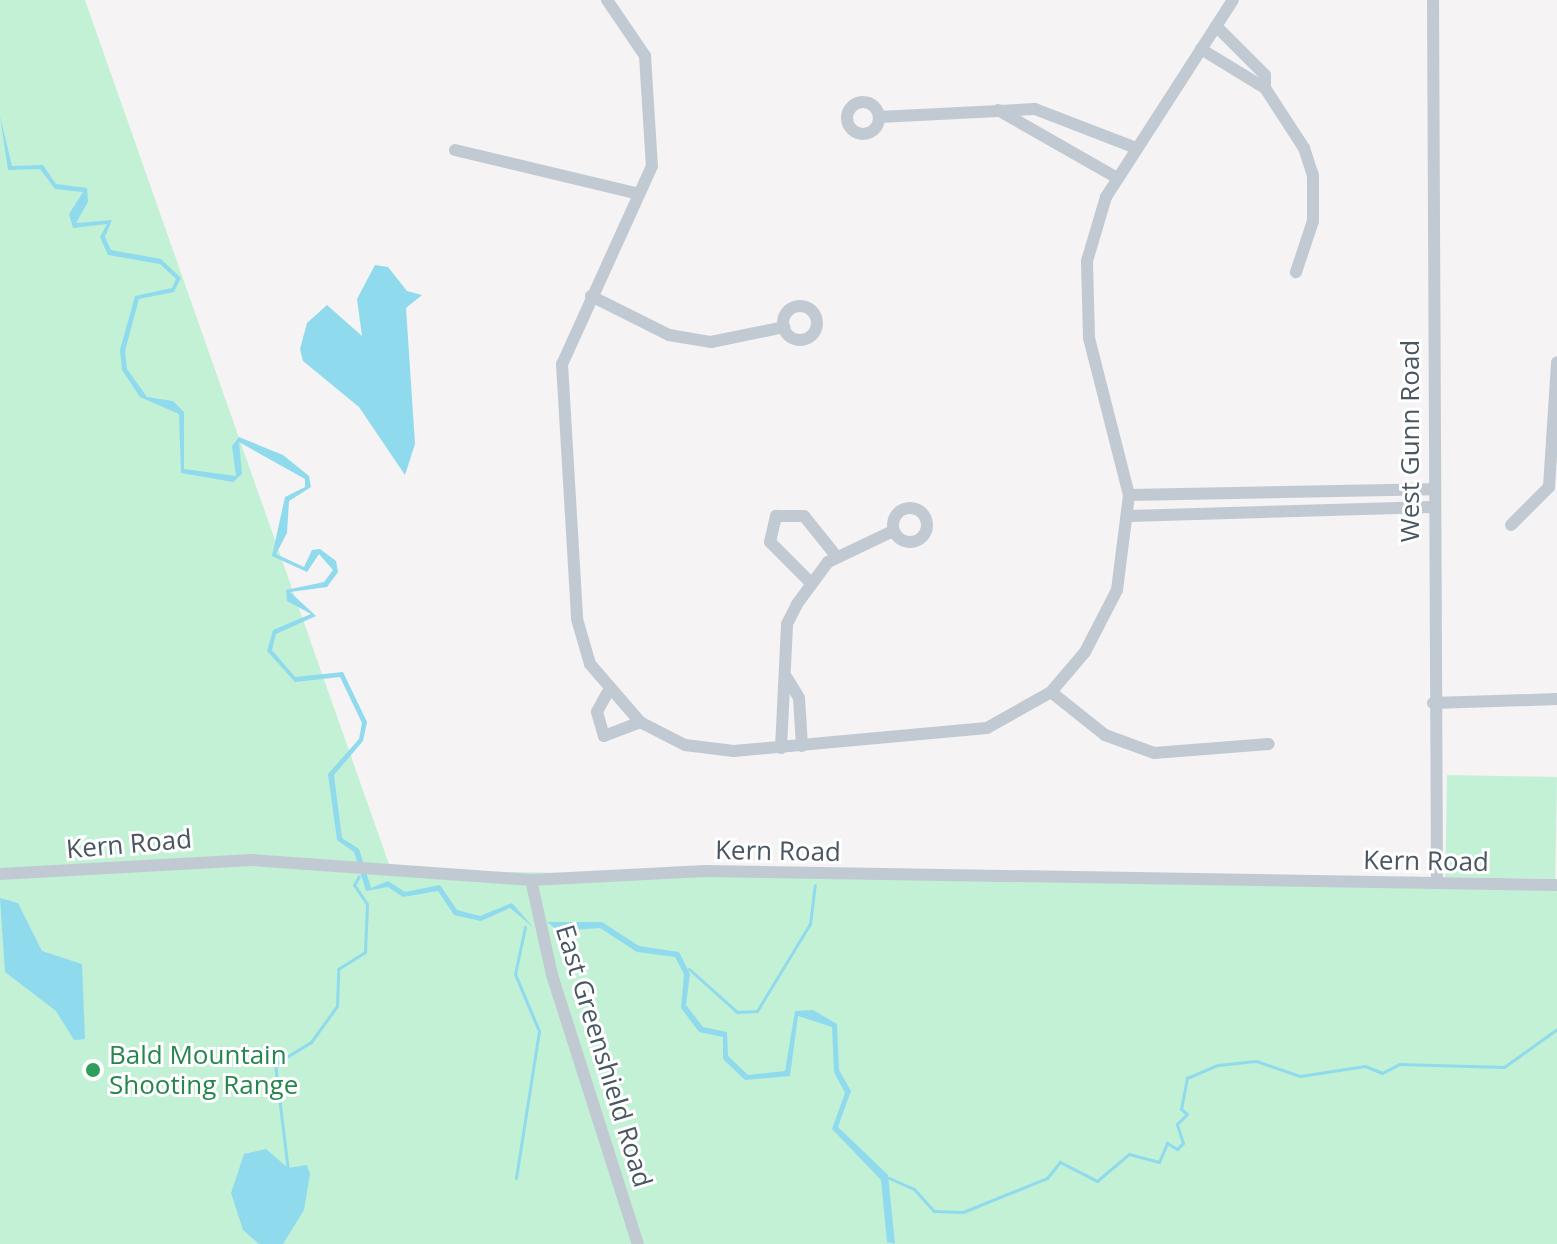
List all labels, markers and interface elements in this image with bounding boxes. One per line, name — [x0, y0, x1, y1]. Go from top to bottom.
street label: West Gunn Road — [1394, 340, 1426, 542]
street label: Kern Road — [65, 823, 193, 865]
street label: Kern Road — [715, 834, 841, 868]
street label: Kern Road — [1363, 844, 1489, 878]
street label: East Greenshield Road — [549, 921, 659, 1191]
place label: Bald Mountain Shooting Range — [109, 1039, 298, 1100]
marker: Bald Mountain Shooting Range — [84, 1061, 102, 1079]

